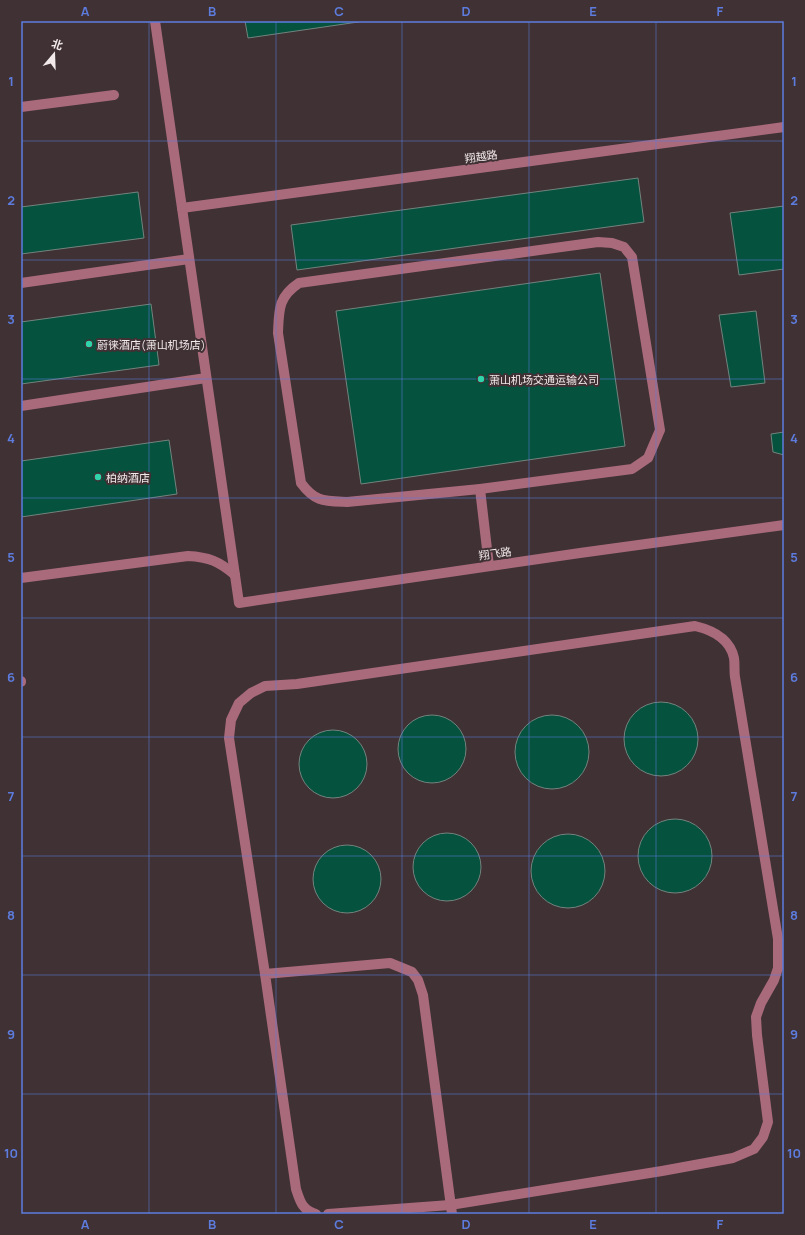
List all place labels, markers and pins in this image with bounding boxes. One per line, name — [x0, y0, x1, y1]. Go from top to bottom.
place label: 蔚徕酒店(萧山机场店) — [97, 337, 205, 352]
marker: 蔚徕酒店(萧山机场店) — [84, 339, 94, 349]
place label: 萧山机场交通运输公司 — [489, 372, 599, 387]
marker: 萧山机场交通运输公司 — [476, 374, 486, 384]
place label: 柏纳酒店 — [106, 470, 150, 485]
marker: 柏纳酒店 — [93, 472, 103, 482]

